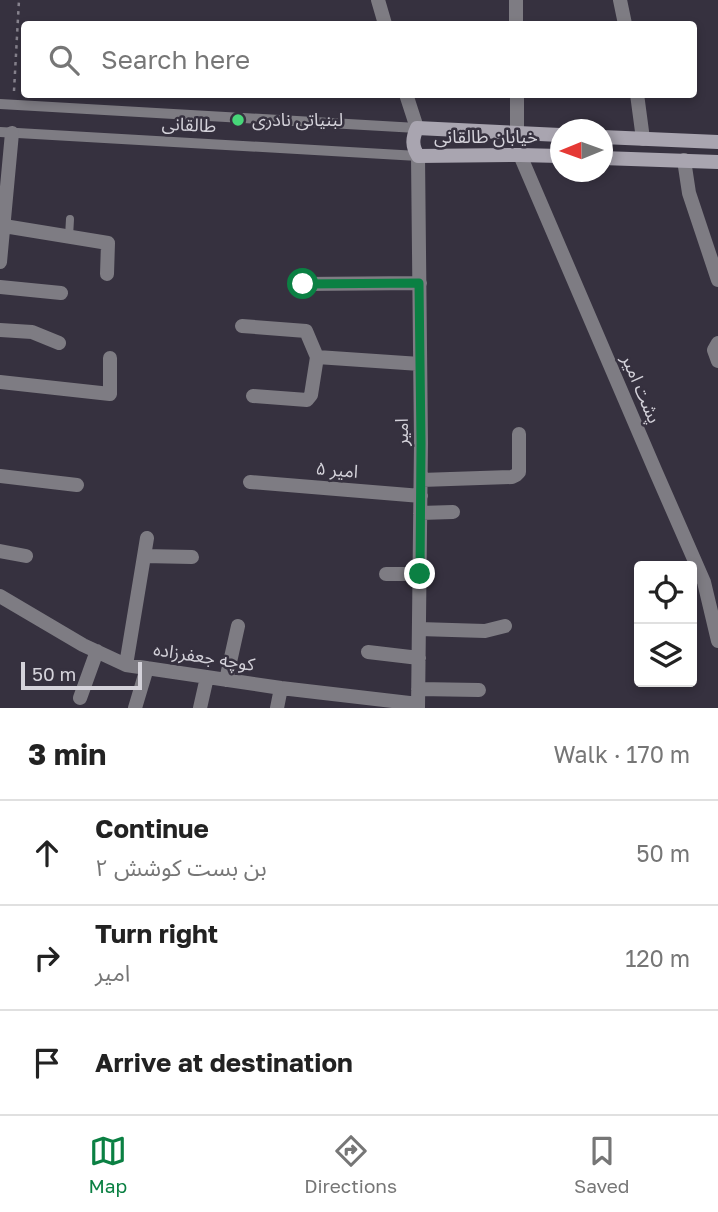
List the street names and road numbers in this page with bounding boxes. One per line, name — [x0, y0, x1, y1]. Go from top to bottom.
street label: طالقانی — [161, 112, 217, 137]
street label: خیابان طالقانی — [434, 125, 538, 148]
street label: پشت امیر — [616, 350, 666, 427]
street label: امیر — [390, 418, 413, 447]
street label: امیر ۵ — [315, 456, 359, 483]
street label: کوچه جعفرزاده — [152, 637, 257, 676]

